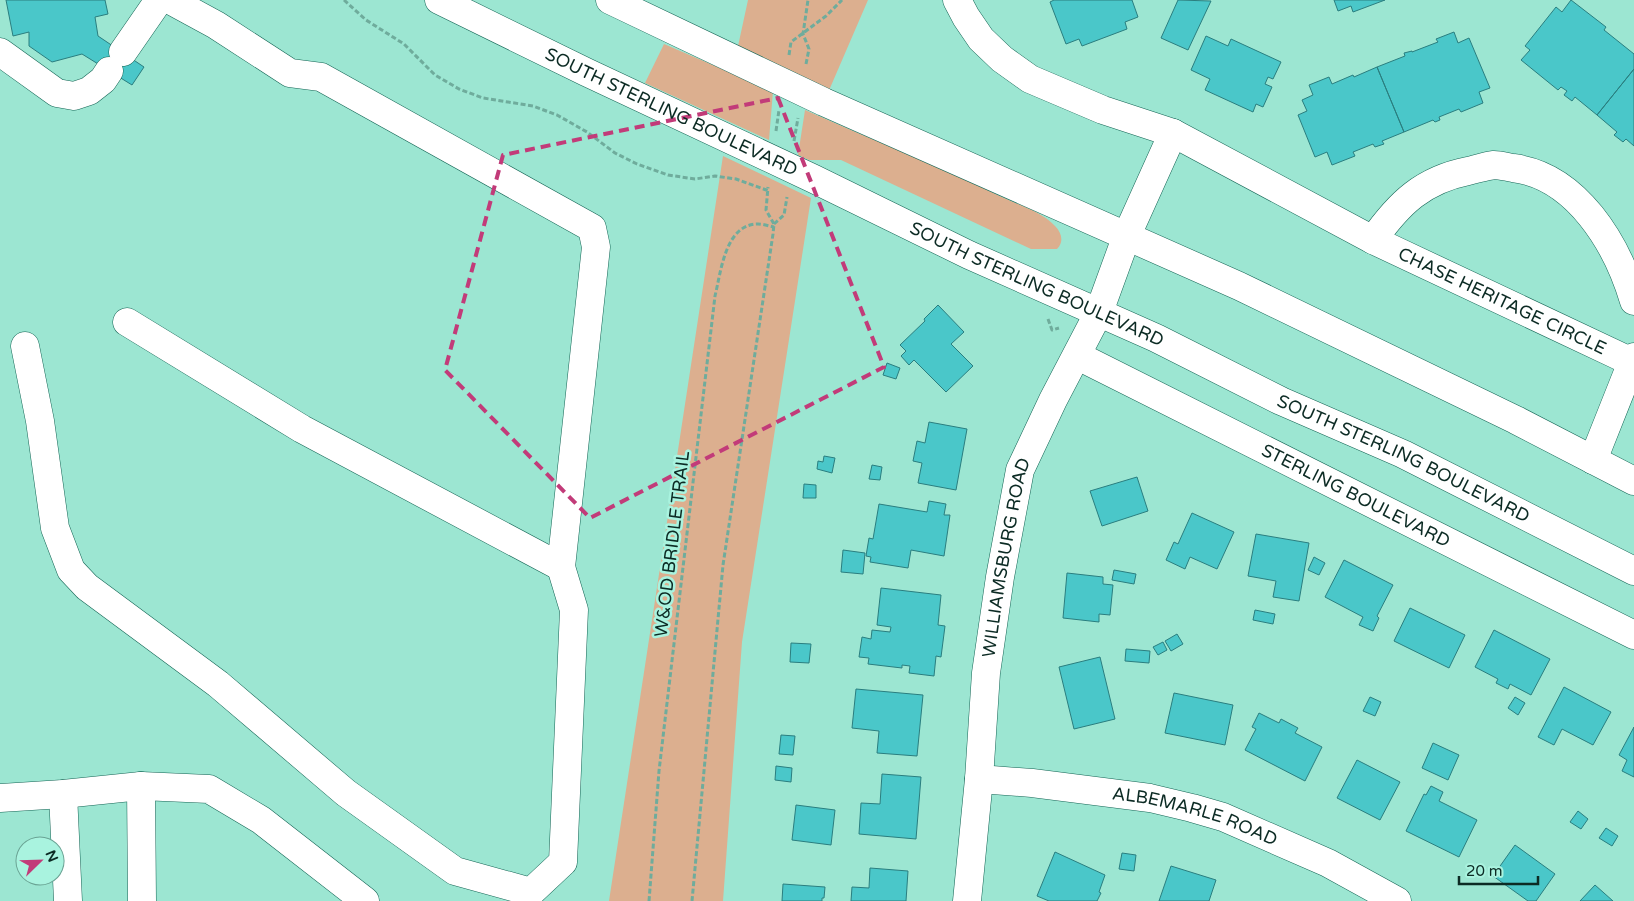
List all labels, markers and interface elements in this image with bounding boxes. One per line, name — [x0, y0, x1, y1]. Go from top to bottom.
street label: SOUTH STERLING BOULEVARD — [542, 43, 801, 181]
street label: SOUTH STERLING BOULEVARD — [906, 217, 1168, 351]
street label: CHASE HERITAGE CIRCLE — [1395, 242, 1610, 359]
street label: SOUTH STERLING BOULEVARD — [1273, 390, 1533, 526]
street label: STERLING BOULEVARD — [1258, 438, 1454, 552]
street label: W&OD BRIDLE TRAIL — [650, 449, 694, 638]
street label: WILLIAMSBURG ROAD — [977, 454, 1035, 659]
street label: ALBEMARLE ROAD — [1111, 782, 1281, 851]
north arrow — [15, 836, 65, 886]
text: N — [41, 848, 62, 865]
scale bar — [1459, 854, 1538, 886]
text: 20 m — [1466, 862, 1503, 880]

